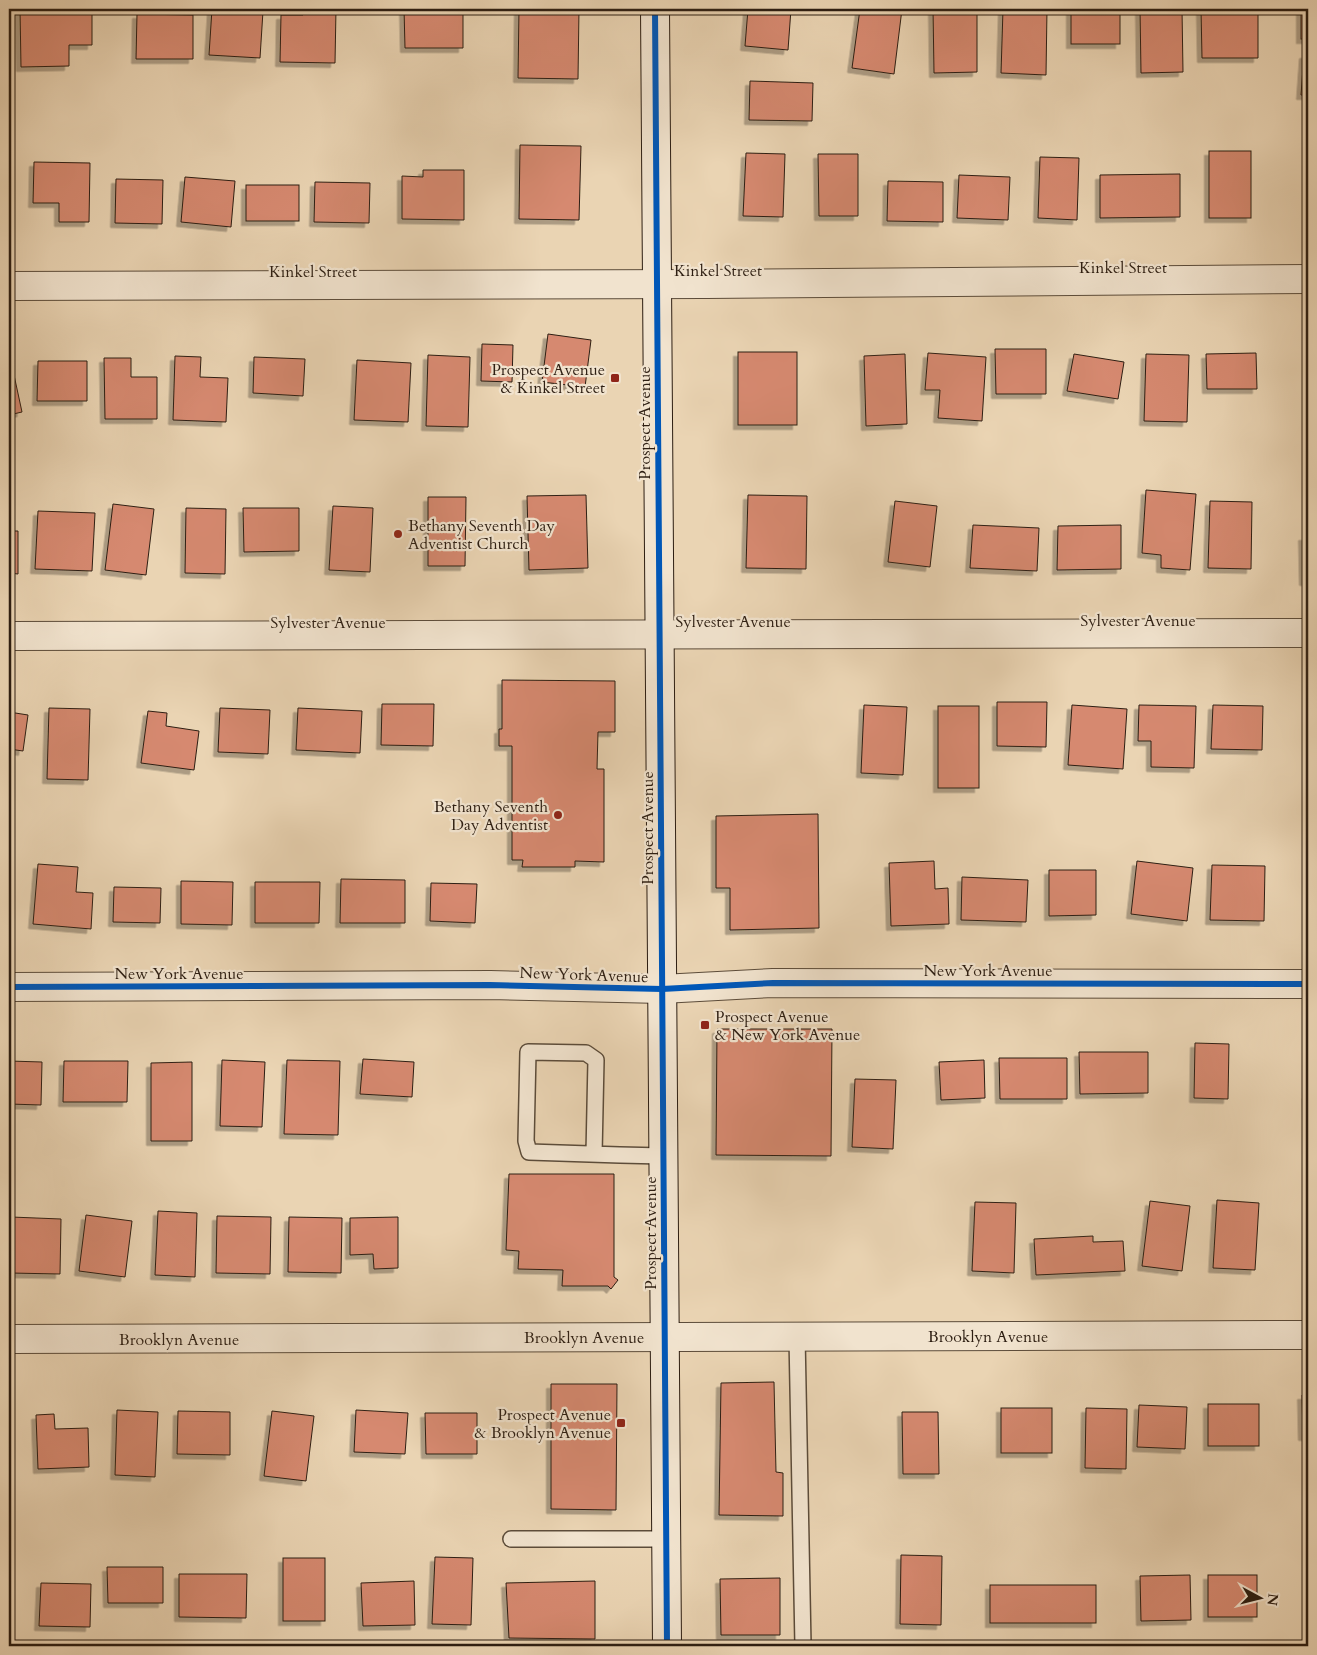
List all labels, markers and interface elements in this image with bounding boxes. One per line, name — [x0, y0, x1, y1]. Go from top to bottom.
street label: Kinkel Street — [1079, 257, 1167, 279]
street label: Kinkel Street — [674, 260, 762, 282]
street label: Kinkel Street — [269, 261, 357, 283]
place label: Prospect Avenue & Kinkel Street — [491, 359, 605, 399]
street label: Prospect Avenue — [634, 366, 656, 480]
marker: Prospect Avenue & Kinkel Street — [609, 372, 621, 384]
place label: Bethany Seventh Day Adventist Church — [408, 515, 556, 555]
marker: Bethany Seventh Day Adventist Church — [392, 528, 404, 540]
street label: Sylvester Avenue — [1080, 610, 1196, 632]
street label: Sylvester Avenue — [675, 611, 791, 633]
street label: Sylvester Avenue — [270, 612, 386, 634]
street label: Prospect Avenue — [637, 771, 659, 885]
place label: Bethany Seventh Day Adventist — [434, 796, 548, 836]
marker: Bethany Seventh Day Adventist — [552, 809, 564, 821]
street label: New York Avenue — [923, 960, 1053, 982]
street label: New York Avenue — [519, 962, 649, 988]
street label: New York Avenue — [114, 963, 244, 985]
place label: Prospect Avenue & New York Avenue — [715, 1006, 860, 1046]
marker: Prospect Avenue & New York Avenue — [699, 1019, 711, 1031]
street label: Prospect Avenue — [640, 1176, 662, 1290]
street label: Brooklyn Avenue — [928, 1326, 1048, 1348]
street label: Brooklyn Avenue — [524, 1327, 644, 1349]
street label: Brooklyn Avenue — [119, 1329, 239, 1351]
place label: Prospect Avenue & Brooklyn Avenue — [474, 1404, 611, 1444]
marker: Prospect Avenue & Brooklyn Avenue — [615, 1417, 627, 1429]
north arrow — [1234, 1572, 1284, 1622]
text: N — [1262, 1592, 1283, 1607]

